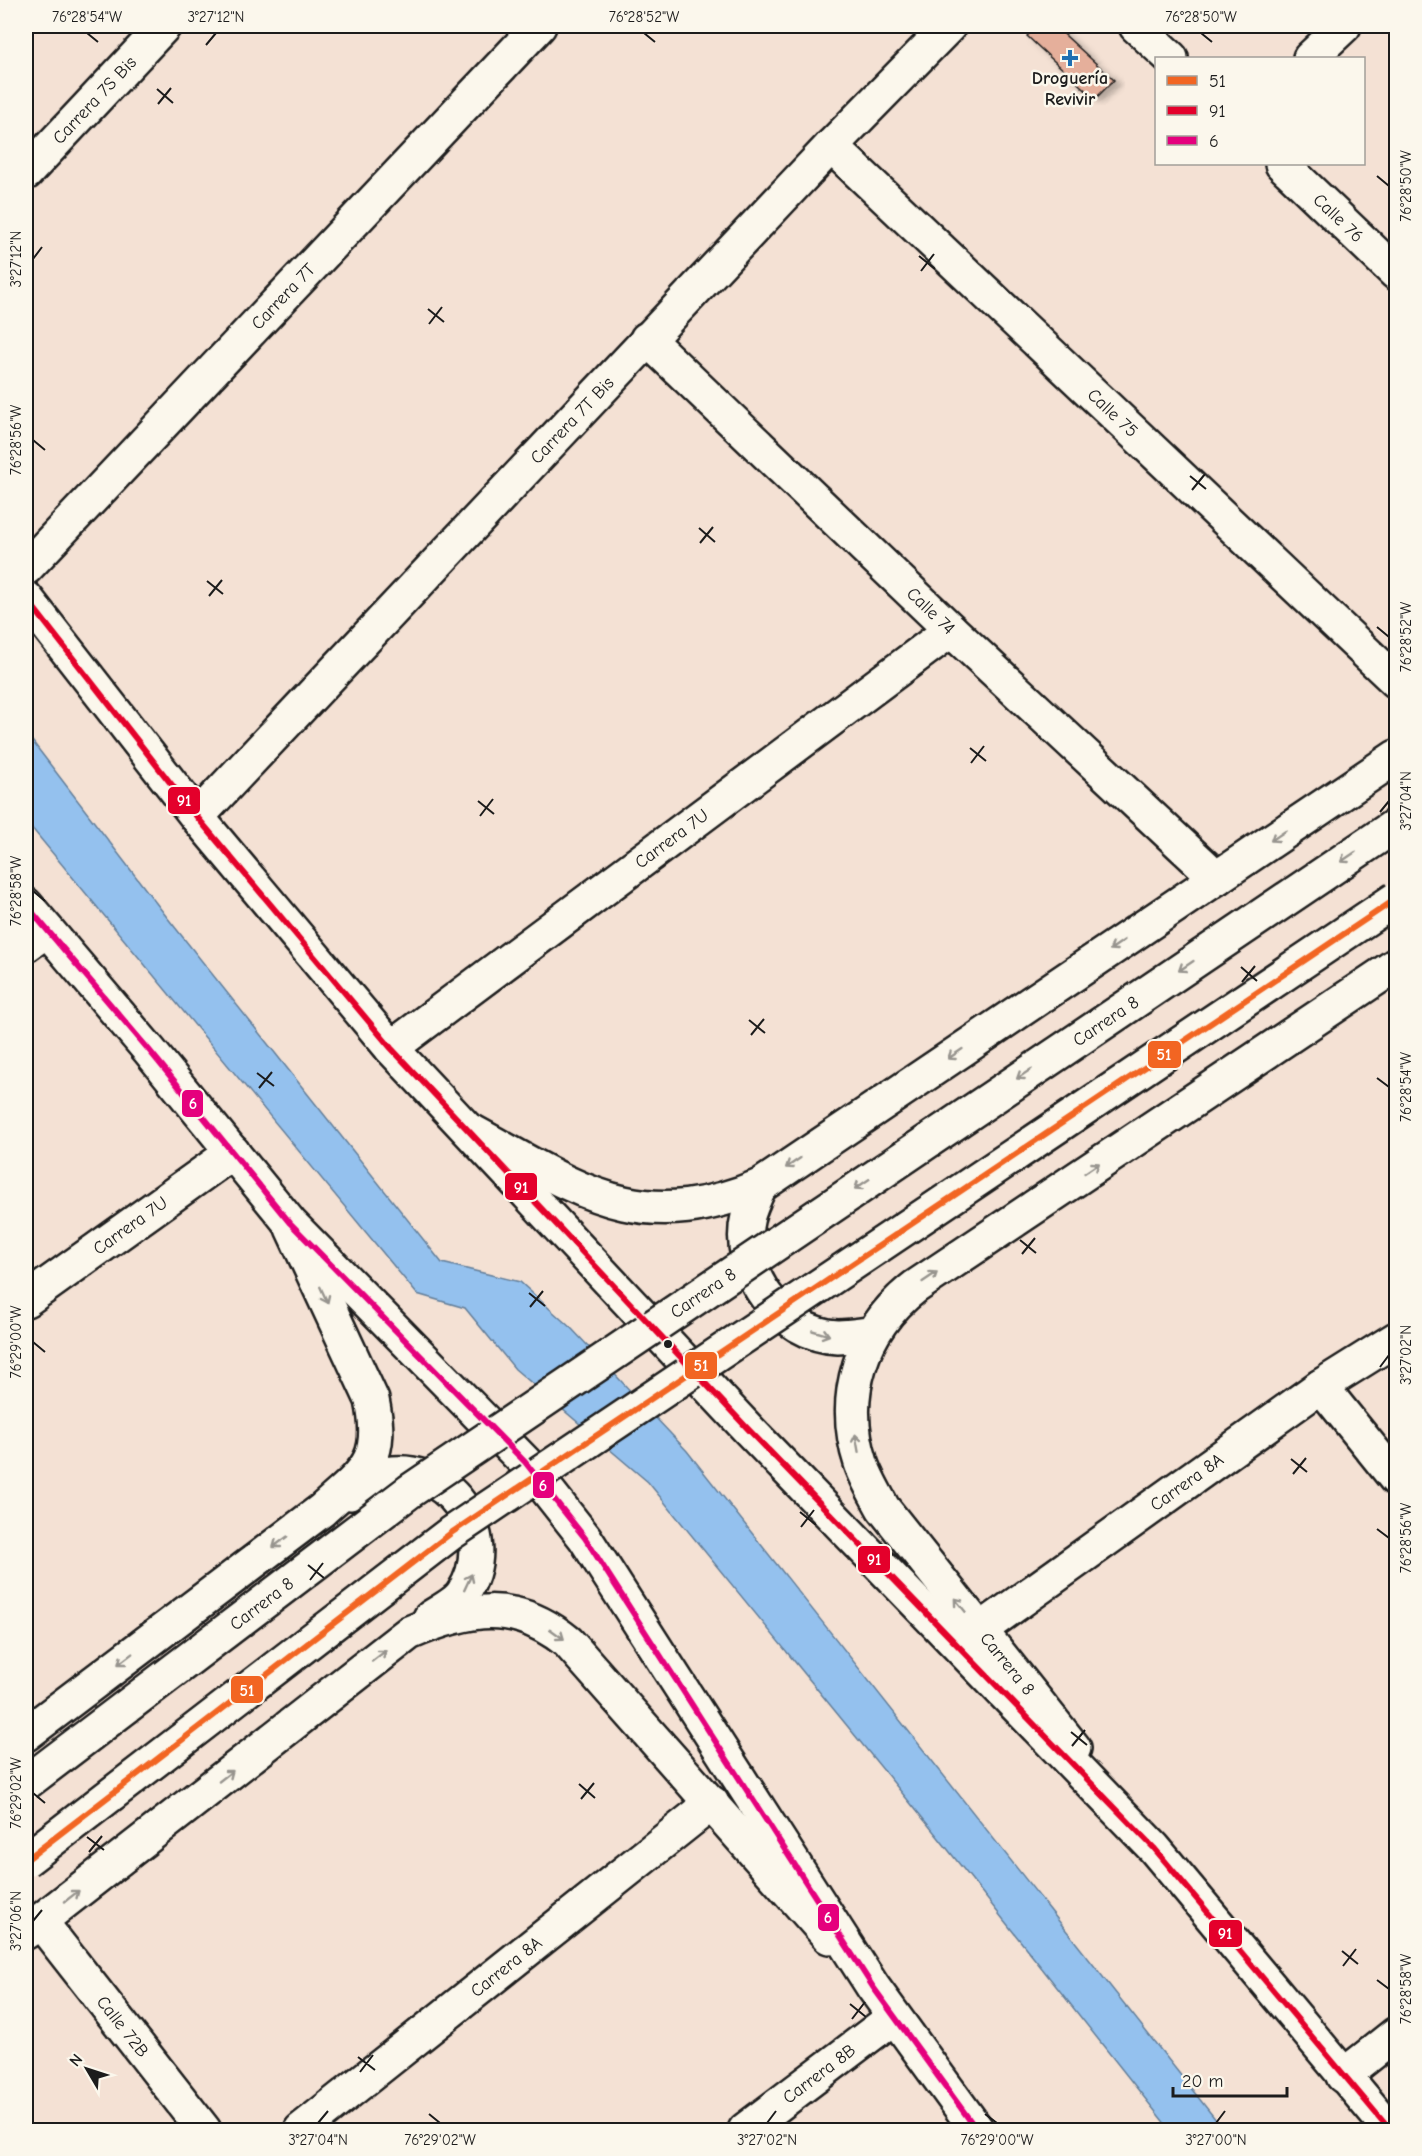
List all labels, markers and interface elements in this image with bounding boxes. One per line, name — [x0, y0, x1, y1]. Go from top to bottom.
text: 76°28'54"W — [52, 8, 122, 26]
text: 3°27'12"N — [188, 8, 244, 26]
text: 76°28'52"W — [609, 8, 679, 26]
text: 76°28'50"W — [1165, 8, 1237, 26]
marker: Droguería Revivir — [1063, 51, 1077, 65]
street label: Carrera 7S Bis — [48, 52, 141, 148]
legend — [1155, 57, 1365, 165]
place label: Droguería Revivir — [1032, 68, 1108, 110]
text: 51 — [1209, 71, 1226, 92]
text: 91 — [1209, 101, 1226, 122]
text: 6 — [1209, 131, 1219, 152]
text: 76°28'50"W — [1397, 150, 1415, 222]
street label: Calle 76 — [1309, 189, 1368, 247]
text: 3°27'12"N — [7, 231, 25, 287]
street label: Carrera 7T — [247, 258, 320, 334]
street label: Carrera 7T Bis — [526, 372, 618, 468]
street label: Calle 75 — [1083, 384, 1142, 442]
text: 76°28'56"W — [7, 405, 25, 475]
street label: Calle 74 — [902, 583, 960, 639]
text: 76°28'52"W — [1397, 602, 1415, 672]
text: 3°27'04"N — [1397, 771, 1415, 831]
line badge: 91 — [167, 786, 201, 815]
text: 91 — [177, 792, 191, 810]
street label: Carrera 7U — [631, 804, 712, 873]
one-way arrow — [1270, 830, 1287, 843]
one-way arrow — [1340, 852, 1357, 864]
text: 76°28'58"W — [7, 856, 25, 926]
one-way arrow — [1108, 939, 1125, 952]
one-way arrow — [1178, 960, 1195, 972]
street label: Carrera 8 — [1069, 991, 1143, 1051]
line badge: 51 — [1147, 1040, 1182, 1069]
text: 51 — [1157, 1046, 1171, 1064]
one-way arrow — [947, 1048, 964, 1060]
text: 76°28'54"W — [1397, 1052, 1415, 1122]
one-way arrow — [1016, 1068, 1032, 1080]
line badge: 6 — [181, 1089, 204, 1118]
text: 6 — [189, 1095, 197, 1113]
one-way arrow — [785, 1157, 802, 1169]
one-way arrow — [1083, 1162, 1100, 1174]
line badge: 91 — [504, 1172, 538, 1201]
one-way arrow — [855, 1178, 871, 1190]
text: 91 — [514, 1179, 528, 1197]
street label: Carrera 7U — [89, 1192, 171, 1259]
street label: Carrera 8 — [666, 1263, 740, 1323]
one-way arrow — [921, 1270, 938, 1282]
one-way arrow — [318, 1286, 330, 1304]
text: 76°29'00"W — [7, 1306, 25, 1378]
text: 3°27'02"N — [1397, 1325, 1415, 1385]
one-way arrow — [811, 1327, 830, 1339]
unlabelled marker — [662, 1338, 674, 1350]
line badge: 51 — [684, 1351, 718, 1380]
text: 51 — [694, 1357, 708, 1375]
one-way arrow — [851, 1433, 862, 1453]
street label: Carrera 8A — [1146, 1449, 1227, 1516]
line badge: 6 — [532, 1471, 555, 1499]
text: 6 — [539, 1477, 547, 1495]
text: 76°28'56"W — [1397, 1503, 1415, 1573]
one-way arrow — [273, 1535, 289, 1548]
line badge: 91 — [857, 1545, 891, 1574]
text: 91 — [867, 1551, 881, 1569]
street label: Carrera 8 — [226, 1573, 298, 1635]
one-way arrow — [463, 1574, 475, 1592]
one-way arrow — [953, 1597, 966, 1613]
one-way arrow — [549, 1628, 565, 1640]
street label: Carrera 8 — [975, 1628, 1039, 1700]
one-way arrow — [371, 1650, 387, 1663]
one-way arrow — [117, 1653, 133, 1666]
line badge: 51 — [230, 1675, 264, 1704]
text: 51 — [240, 1682, 254, 1700]
text: 76°29'02"W — [7, 1757, 25, 1829]
one-way arrow — [217, 1770, 233, 1783]
one-way arrow — [64, 1890, 80, 1903]
text: 3°27'06"N — [7, 1891, 25, 1951]
line badge: 6 — [817, 1903, 840, 1932]
text: 6 — [824, 1909, 832, 1927]
line badge: 91 — [1208, 1919, 1243, 1948]
text: 91 — [1218, 1925, 1232, 1943]
street label: Carrera 8A — [466, 1932, 546, 2002]
text: 76°28'58"W — [1397, 1954, 1415, 2024]
street label: Calle 72B — [92, 1991, 153, 2061]
north arrow — [57, 2039, 117, 2099]
street label: Carrera 8B — [779, 2039, 860, 2108]
text: N — [66, 2050, 86, 2070]
scale bar — [1173, 2060, 1287, 2098]
text: 20 m — [1182, 2071, 1223, 2092]
text: 3°27'04"N — [288, 2131, 348, 2149]
text: 76°29'02"W — [404, 2131, 476, 2149]
text: 3°27'02"N — [737, 2131, 797, 2149]
text: 76°29'00"W — [961, 2131, 1033, 2149]
text: 3°27'00"N — [1185, 2131, 1247, 2149]

